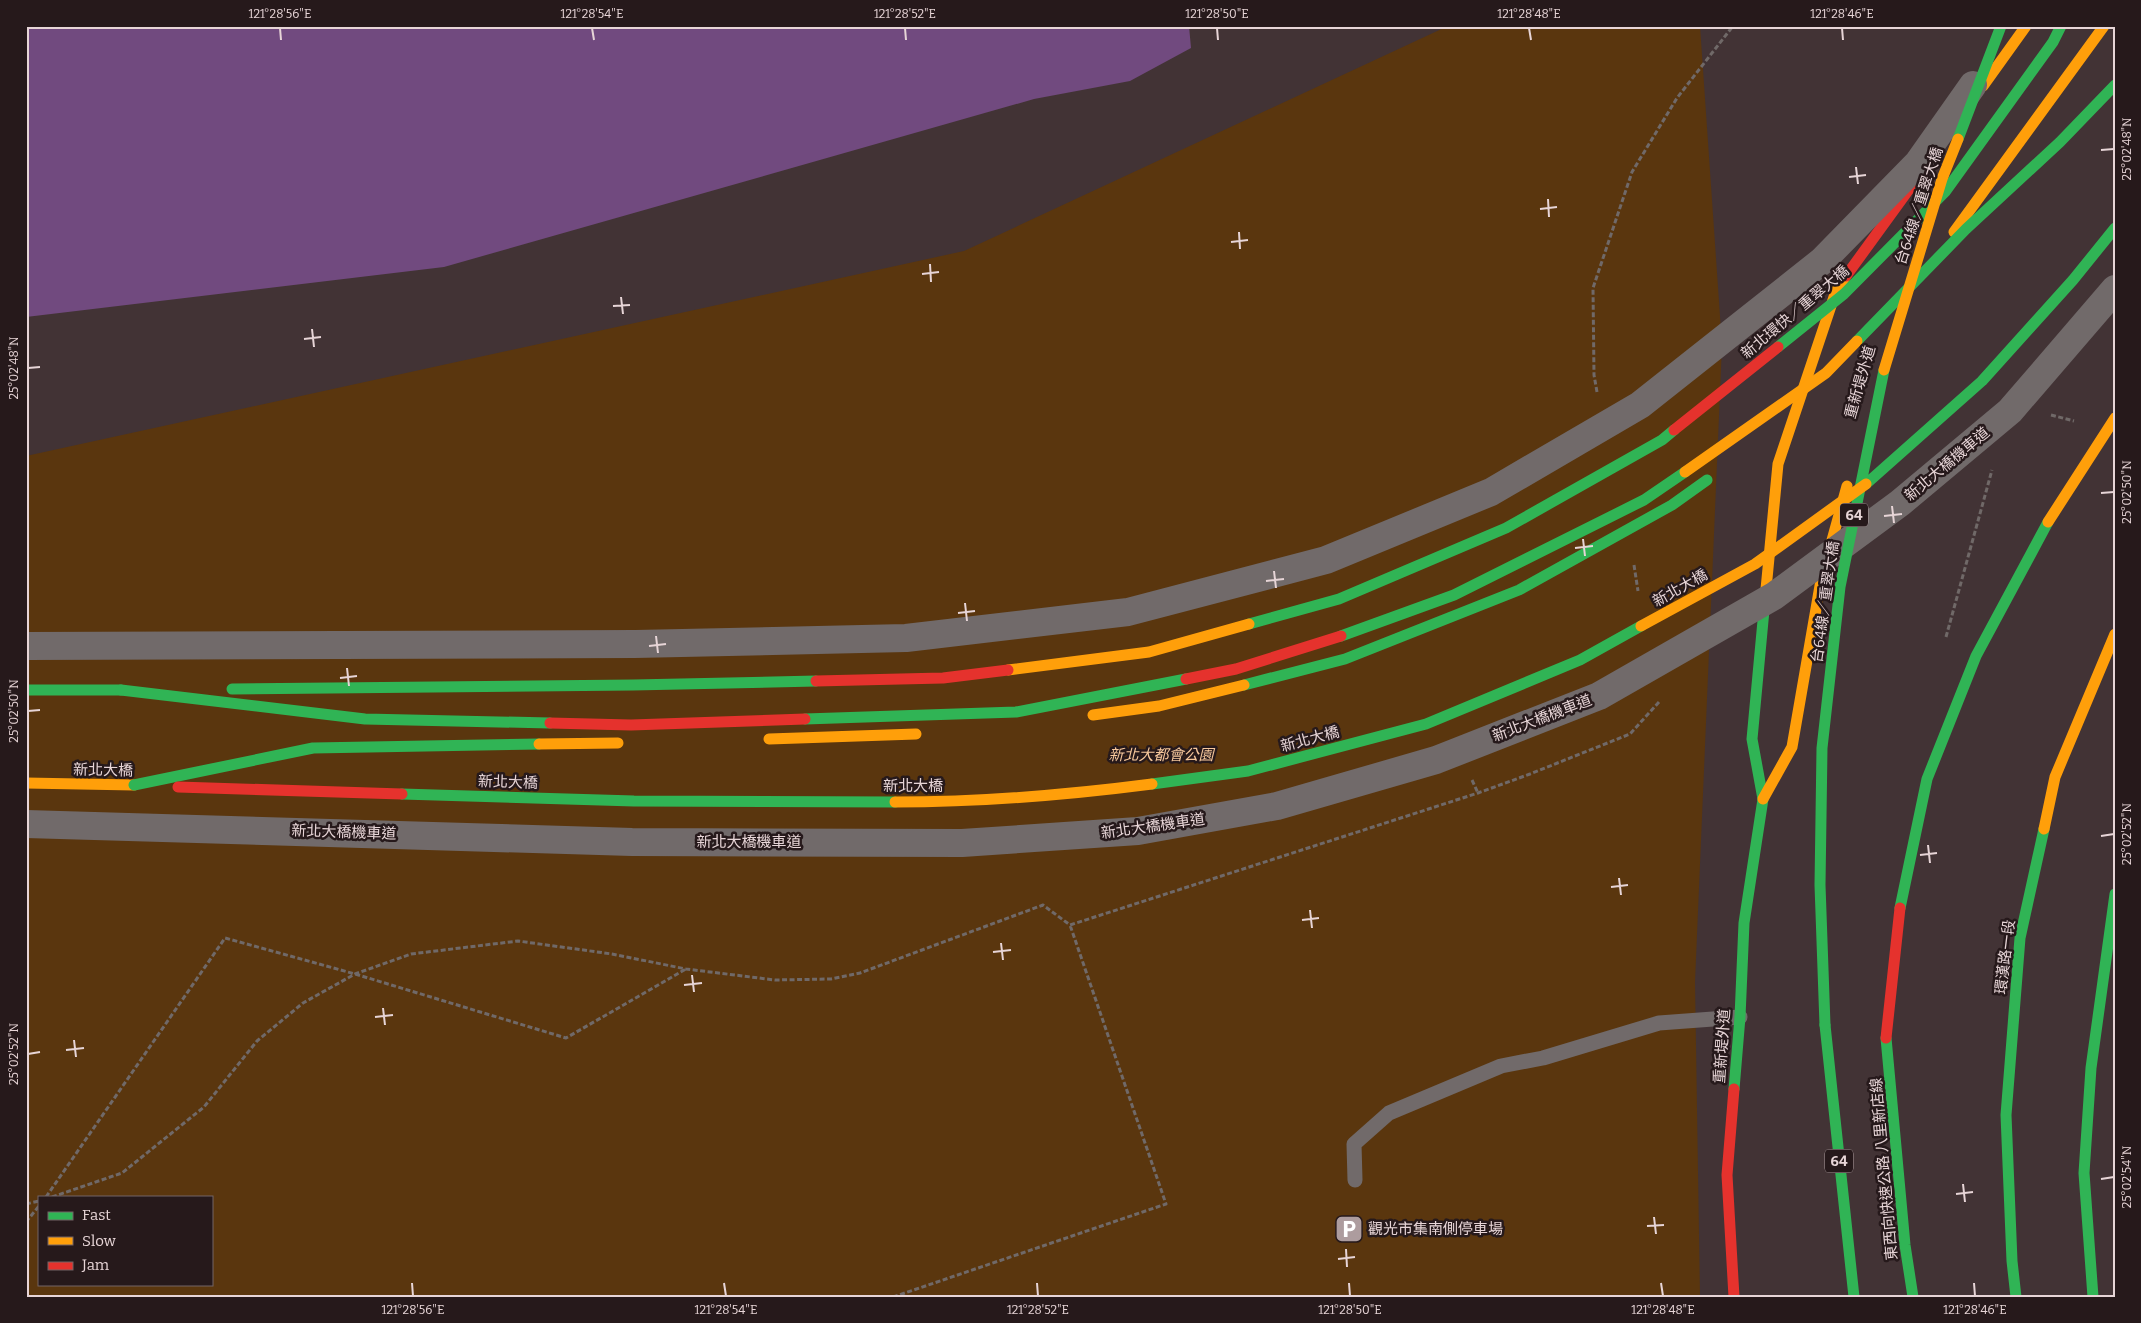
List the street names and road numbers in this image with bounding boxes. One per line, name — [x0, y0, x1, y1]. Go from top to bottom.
street label: 台64線／重翠大橋 — [1891, 145, 1947, 267]
street label: 新北環快／重翠大橋 — [1738, 262, 1852, 362]
street label: 重新堤外道 — [1841, 343, 1879, 421]
street label: 新北大橋機車道 — [1901, 423, 1993, 505]
road number: 64 — [1840, 504, 1868, 526]
street label: 台64線／重翠大橋 — [1808, 540, 1842, 664]
street label: 新北大橋 — [1649, 566, 1711, 610]
street label: 新北大橋機車道 — [1490, 691, 1594, 745]
street label: 新北大橋 — [1279, 723, 1341, 755]
street label: 新北大橋 — [73, 760, 133, 780]
street label: 新北大橋 — [478, 772, 538, 792]
street label: 新北大橋 — [883, 777, 943, 795]
street label: 新北大橋機車道 — [1100, 810, 1206, 842]
street label: 新北大橋機車道 — [291, 821, 397, 843]
street label: 新北大橋機車道 — [696, 833, 802, 851]
street label: 環漢路一段 — [1991, 919, 2019, 995]
street label: 重新堤外道 — [1710, 1008, 1734, 1084]
street label: 東西向快速公路 八里新店線 — [1867, 1077, 1901, 1261]
road number: 64 — [1825, 1150, 1853, 1172]

